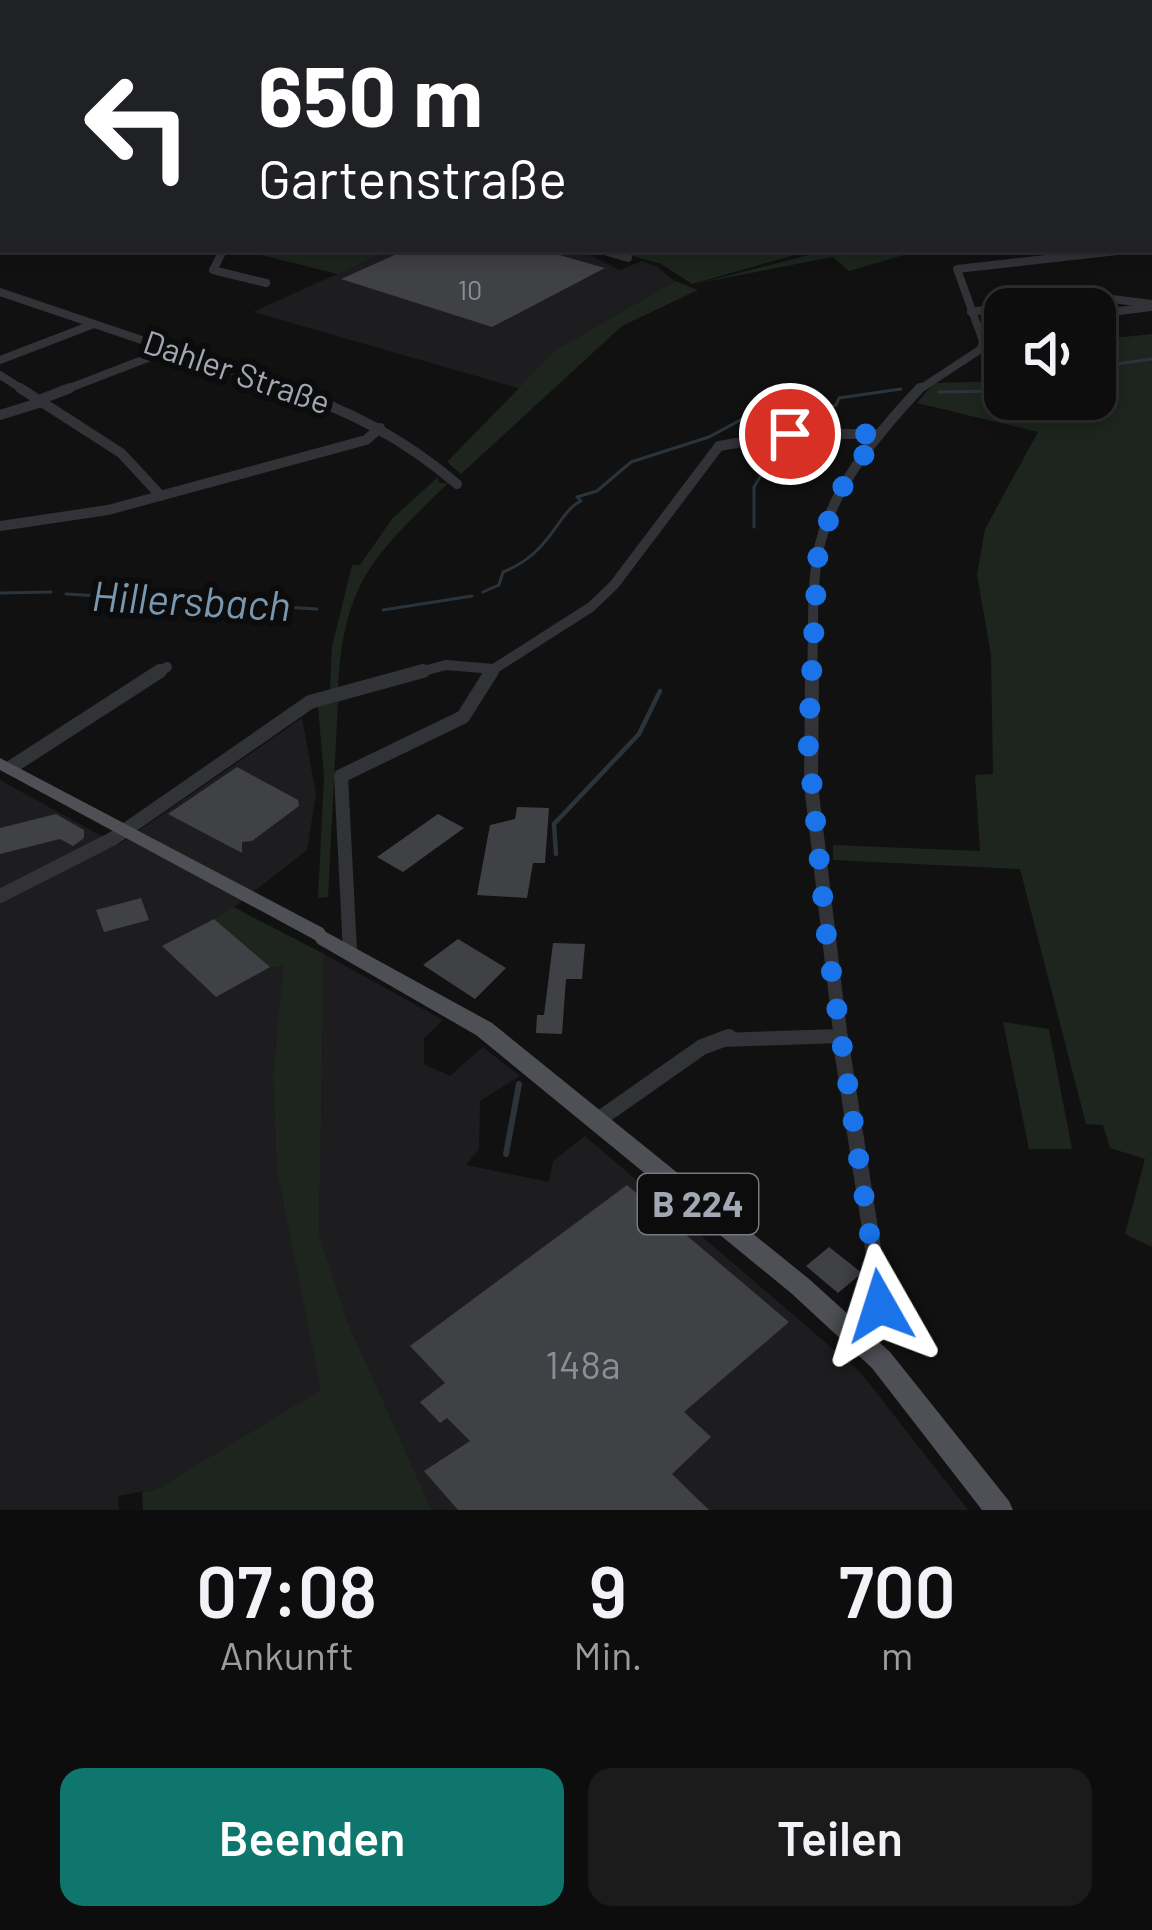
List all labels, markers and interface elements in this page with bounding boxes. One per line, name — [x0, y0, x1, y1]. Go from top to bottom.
text: 650 m — [258, 43, 483, 144]
icon: left — [60, 48, 216, 204]
text: Gartenstraße — [258, 145, 567, 210]
house number: 10 — [458, 273, 482, 305]
map controls — [984, 288, 1116, 420]
button: sound — [984, 288, 1116, 420]
street label: Dahler Straße — [139, 320, 336, 422]
pin — [739, 383, 841, 485]
icon: arrive — [757, 401, 823, 467]
water label: Hillersbach — [90, 569, 292, 629]
road number: B 224 — [638, 1174, 758, 1234]
position arrow — [817, 1243, 943, 1369]
house number: 148a — [545, 1340, 621, 1387]
text: 07:08 — [196, 1546, 377, 1632]
text: 9 — [589, 1546, 627, 1632]
text: 700 — [839, 1546, 956, 1632]
text: Ankunft — [220, 1631, 354, 1678]
text: Min. — [574, 1631, 642, 1678]
text: m — [881, 1631, 913, 1678]
button: Beenden — [60, 1768, 564, 1906]
button: Teilen — [588, 1768, 1092, 1906]

